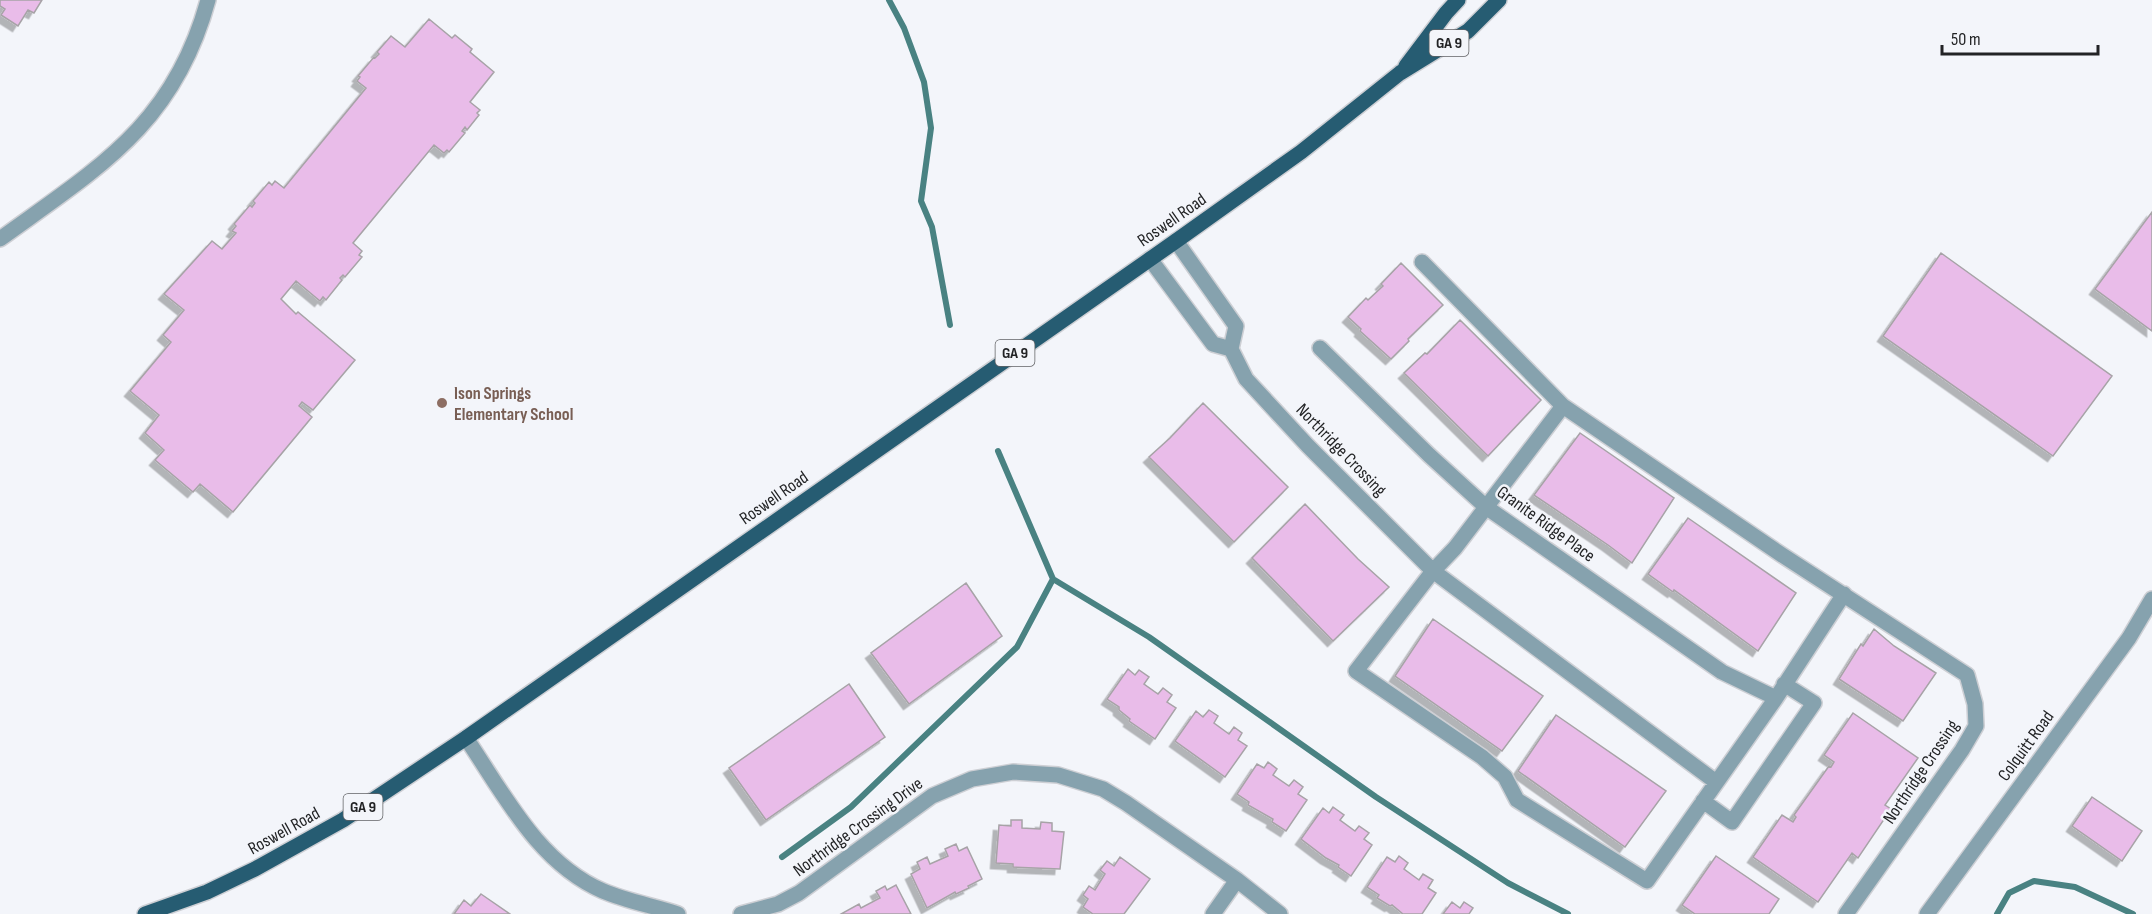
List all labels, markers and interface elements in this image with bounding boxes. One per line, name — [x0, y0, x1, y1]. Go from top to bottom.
scale bar — [1942, 18, 2098, 56]
text: 50 m — [1951, 29, 1981, 50]
road number: GA 9 — [1430, 30, 1468, 56]
street label: Roswell Road — [1134, 189, 1210, 251]
road number: GA 9 — [996, 340, 1034, 366]
place label: Ison Springs Elementary School — [454, 383, 573, 425]
marker: Ison Springs Elementary School — [435, 396, 449, 410]
street label: Northridge Crossing — [1292, 399, 1390, 501]
street label: Roswell Road — [736, 467, 812, 529]
street label: Granite Ridge Place — [1493, 481, 1599, 567]
street label: Colquitt Road — [1994, 707, 2058, 785]
street label: Northridge Crossing — [1879, 716, 1963, 828]
street label: Northridge Crossing Drive — [789, 773, 927, 881]
road number: GA 9 — [344, 794, 382, 820]
street label: Roswell Road — [244, 803, 324, 859]

